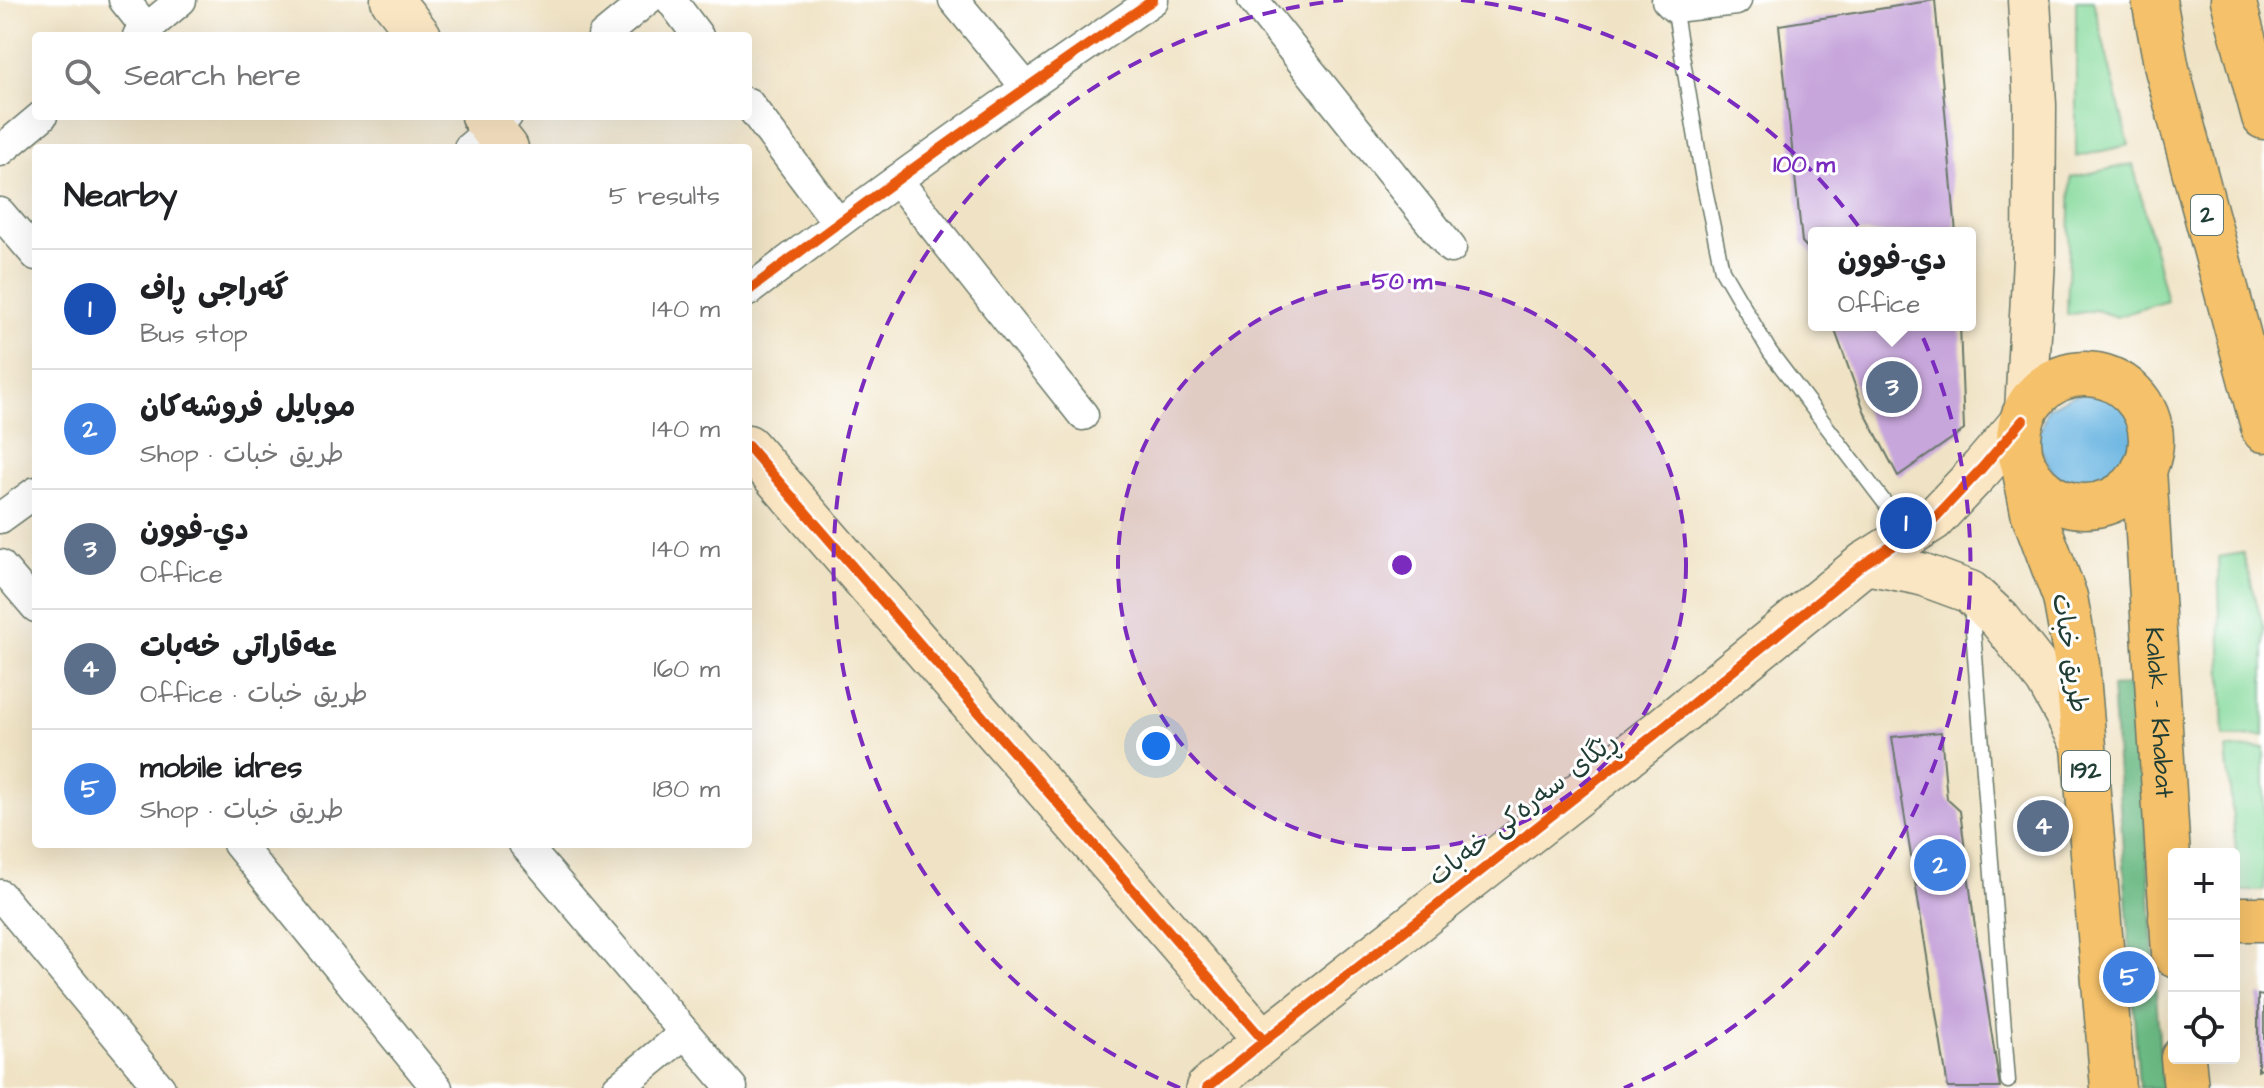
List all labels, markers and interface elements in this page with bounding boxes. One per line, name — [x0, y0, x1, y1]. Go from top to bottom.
search box — [32, 32, 752, 120]
icon: search — [60, 54, 104, 98]
text: Search here — [124, 55, 301, 97]
text: 100 m — [1773, 148, 1835, 182]
text: Nearby — [64, 172, 178, 220]
text: 5 results — [609, 178, 720, 214]
road number: 2 — [2191, 195, 2223, 235]
popup — [1808, 227, 1976, 331]
text: دي-فوون — [1838, 239, 1946, 281]
text: 50 m — [1372, 265, 1433, 299]
text: گەراجی ڕاف — [140, 269, 289, 311]
text: Office — [1838, 286, 1920, 322]
text: 1 — [88, 291, 92, 327]
text: 140 m — [652, 291, 720, 327]
text: Bus stop — [140, 316, 248, 352]
pin: 3 — [1866, 357, 1918, 417]
text: موبایل فروشەکان — [140, 386, 355, 428]
text: 2 — [83, 411, 97, 447]
text: 140 m — [652, 411, 720, 447]
text: Shop · طريق خبات — [140, 436, 344, 472]
pin: 1 — [1880, 493, 1932, 553]
text: دي-فوون — [140, 509, 249, 551]
text: 3 — [83, 531, 97, 567]
text: 140 m — [652, 531, 720, 567]
centre of rings — [1388, 551, 1416, 579]
text: Office — [140, 556, 223, 592]
street label: طريق خبات — [2043, 591, 2097, 715]
text: عەقاراتی خەبات — [140, 626, 337, 668]
street label: Kalak - Khabat — [2136, 626, 2182, 800]
text: 4 — [81, 651, 99, 687]
text: 160 m — [653, 651, 720, 687]
text: Office · طريق خبات — [140, 676, 368, 712]
street label: ڕێگای سەرەکی خەبات — [1421, 724, 1627, 897]
your location — [1136, 726, 1176, 766]
text: mobile idres — [140, 747, 302, 789]
road number: 192 — [2062, 751, 2110, 791]
text: 5 — [81, 771, 99, 807]
text: 180 m — [653, 771, 720, 807]
text: Shop · طريق خبات — [140, 792, 344, 828]
pin: 4 — [2017, 796, 2069, 856]
pin: 2 — [1914, 835, 1966, 895]
map controls — [2168, 848, 2240, 1064]
button: + — [2168, 848, 2240, 920]
button: − — [2168, 920, 2240, 992]
pin: 5 — [2103, 947, 2155, 1007]
button: locate — [2168, 992, 2240, 1064]

